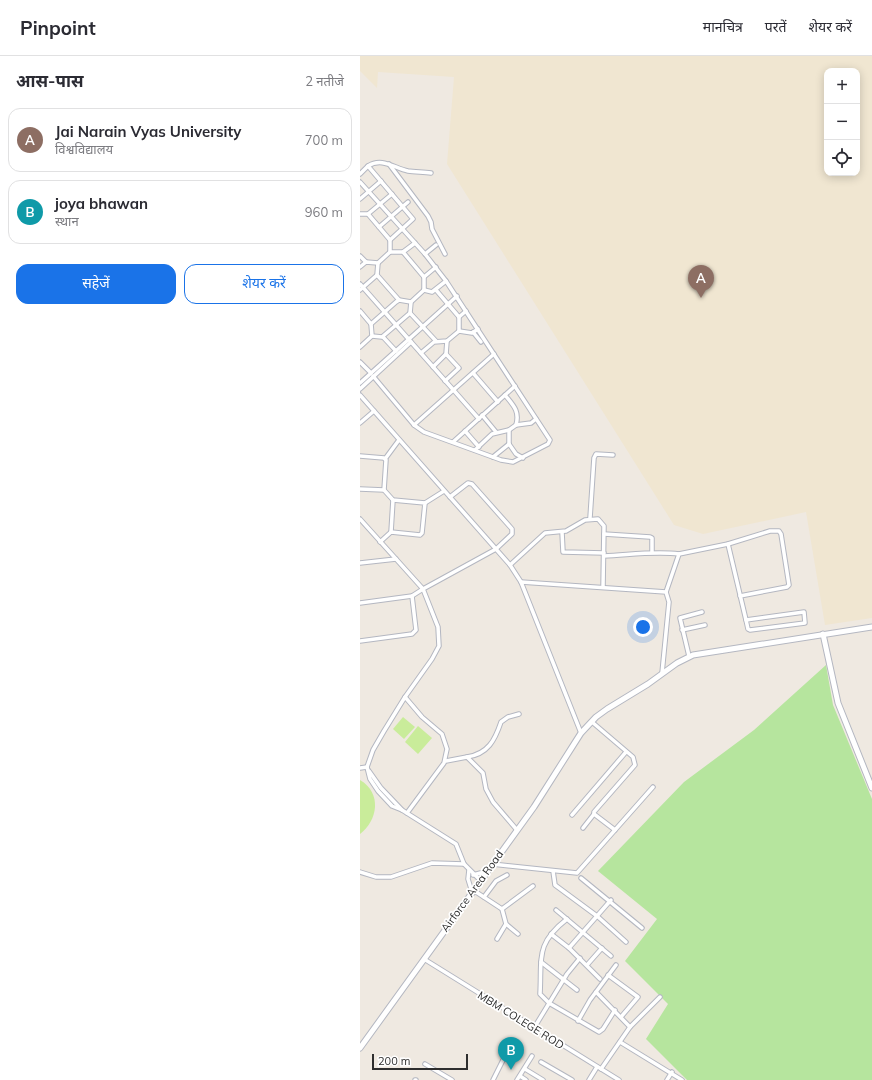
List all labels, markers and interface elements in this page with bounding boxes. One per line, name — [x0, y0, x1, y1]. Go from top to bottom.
text: Pinpoint — [20, 16, 96, 40]
text: मानचित्र — [703, 18, 743, 36]
text: परतें — [765, 18, 787, 36]
text: शेयर करें — [809, 18, 852, 36]
map controls — [824, 68, 860, 176]
button: + — [824, 68, 860, 104]
text: आस-पास — [16, 70, 83, 91]
text: 2 नतीजे — [305, 73, 344, 89]
button: − — [824, 104, 860, 140]
text: Jai Narain Vyas University — [55, 122, 241, 141]
text: A — [25, 132, 35, 148]
text: 700 m — [305, 132, 343, 148]
button: locate — [824, 140, 860, 176]
text: विश्वविद्यालय — [55, 141, 113, 157]
text: joya bhawan — [55, 194, 148, 213]
text: B — [26, 204, 34, 220]
text: 960 m — [305, 204, 343, 220]
text: स्थान — [55, 213, 79, 229]
button: सहेजें — [16, 264, 176, 304]
button: शेयर करें — [184, 264, 344, 304]
pin: A — [688, 265, 714, 298]
your location — [633, 617, 653, 637]
street label: Airforce Area Road — [438, 847, 506, 935]
street label: MBM COLEGE ROD — [475, 988, 567, 1052]
pin: B — [498, 1037, 524, 1070]
scale bar — [372, 1052, 468, 1071]
text: 200 m — [378, 1054, 410, 1068]

